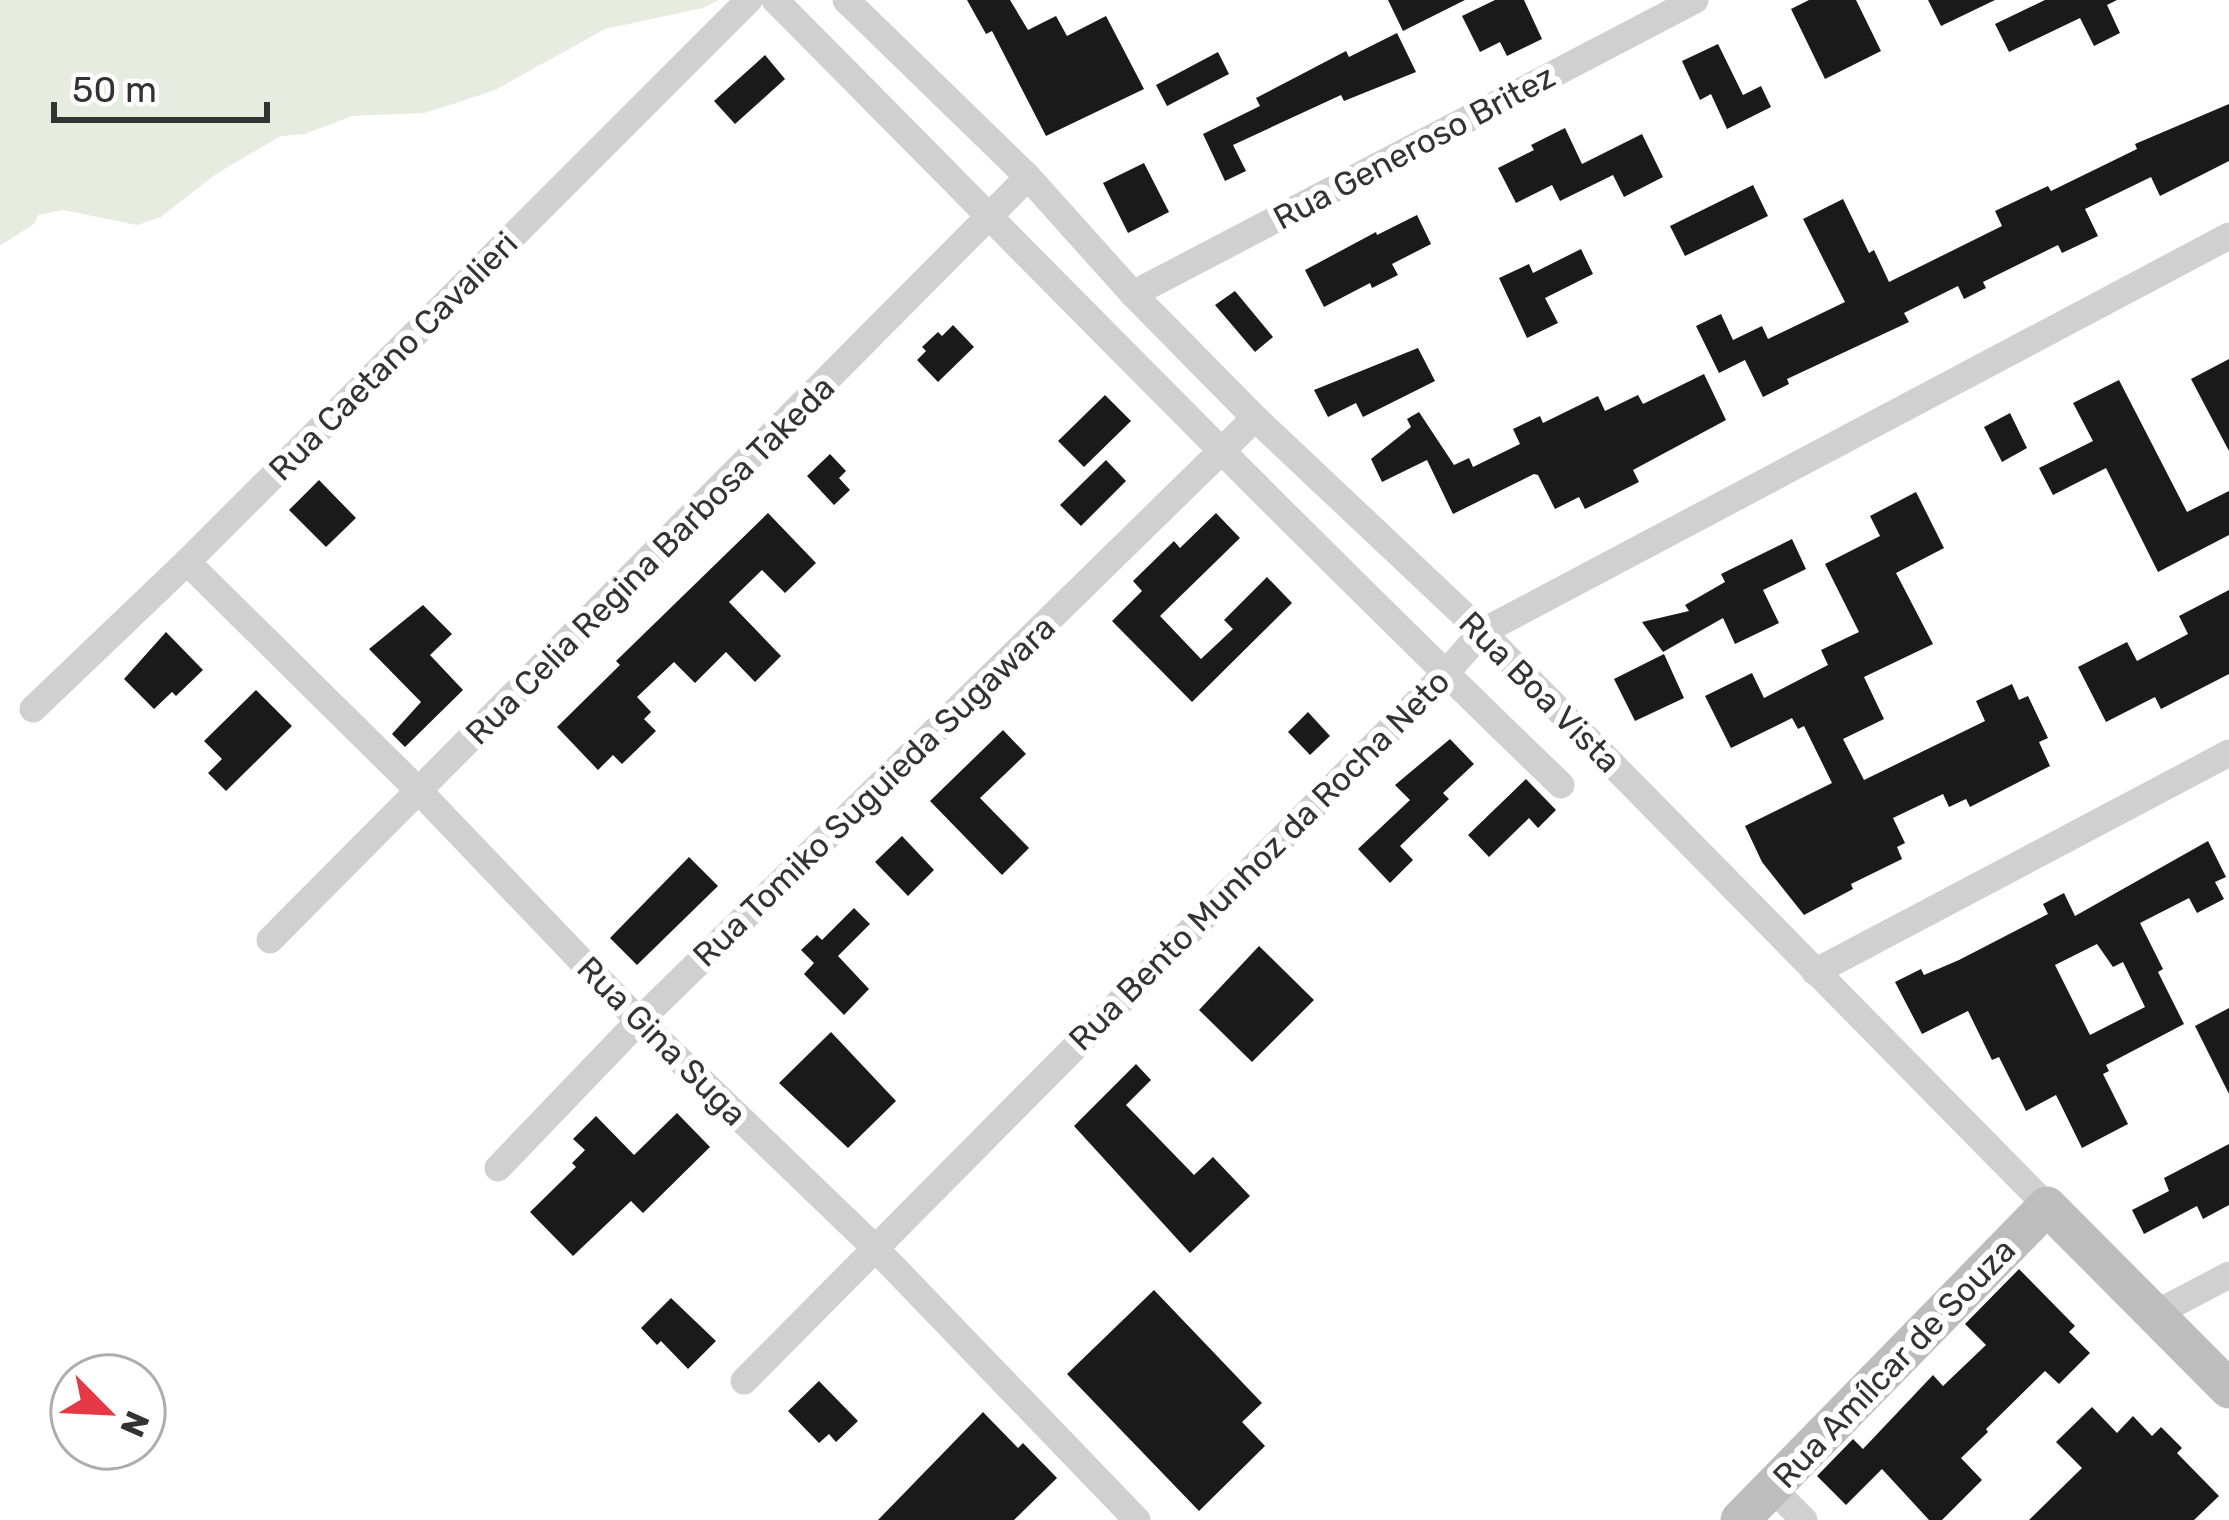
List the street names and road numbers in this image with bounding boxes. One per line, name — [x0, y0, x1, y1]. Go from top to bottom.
street label: Rua Generoso Britez — [1267, 56, 1561, 238]
street label: Rua Caetano Cavalieri — [261, 224, 525, 488]
street label: Rua Celia Regina Barbosa Takeda — [458, 368, 842, 752]
street label: Rua Boa Vista — [1451, 603, 1629, 781]
street label: Rua Tomiko Suguieda Sugawara — [685, 608, 1063, 974]
street label: Rua Bento Munhoz da Rocha Neto — [1061, 662, 1457, 1058]
street label: Rua Gina Suga — [569, 948, 755, 1134]
street label: Rua Amílcar de Souza — [1765, 1230, 2023, 1496]

